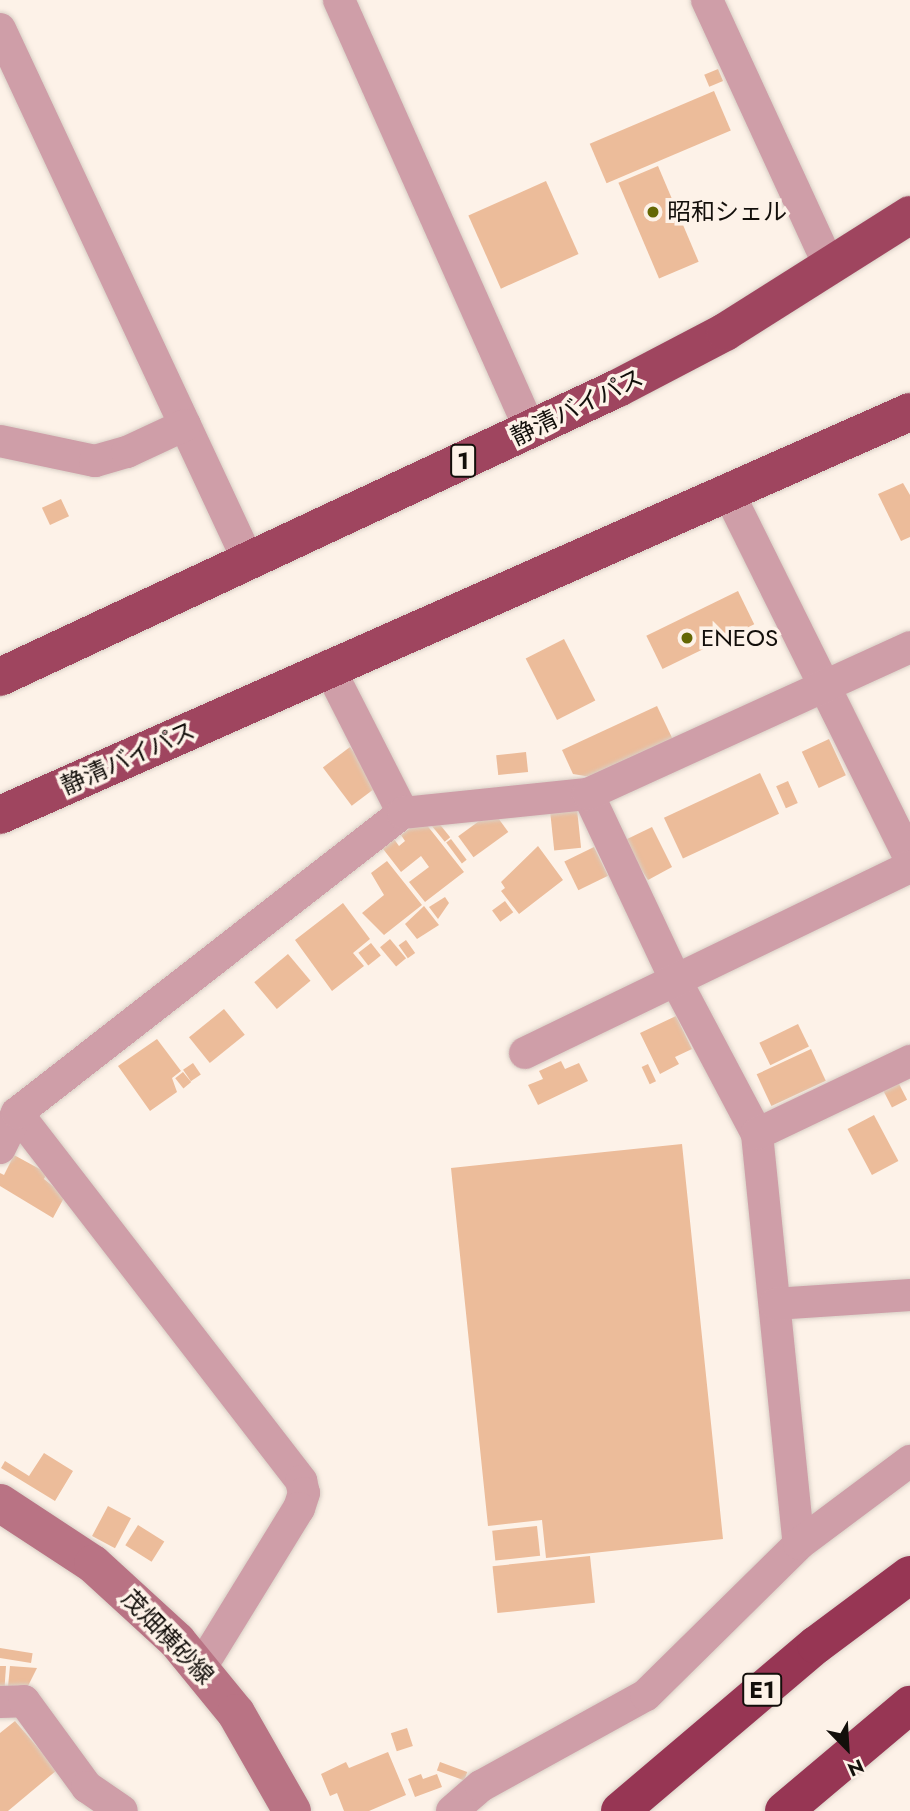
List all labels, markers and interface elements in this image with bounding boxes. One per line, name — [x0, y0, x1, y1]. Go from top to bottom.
place label: 昭和シェル — [667, 198, 787, 226]
marker: 昭和シェル — [645, 204, 661, 220]
street label: 静清バイパス — [506, 362, 648, 452]
road number: 1 — [449, 442, 477, 481]
place label: ENEOS — [701, 624, 778, 652]
marker: ENEOS — [679, 630, 695, 646]
street label: 静清バイパス — [56, 716, 200, 800]
street label: 茂畑横砂線 — [116, 1584, 220, 1690]
road number: E1 — [741, 1670, 783, 1709]
north arrow — [812, 1713, 882, 1783]
text: N — [843, 1752, 868, 1783]

